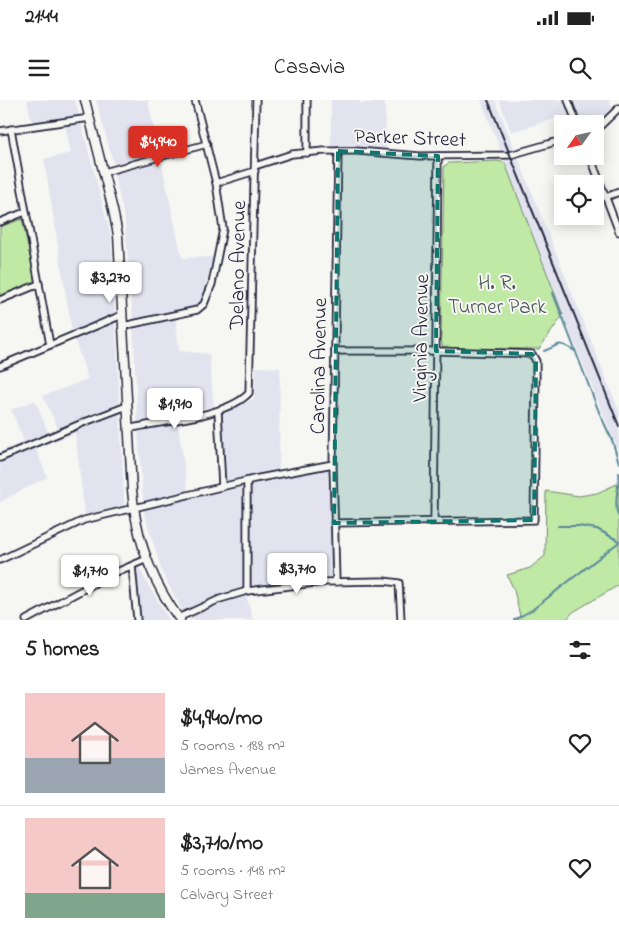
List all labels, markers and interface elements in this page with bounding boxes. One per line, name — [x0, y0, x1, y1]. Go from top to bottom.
text: 21:44 — [25, 4, 58, 31]
text: Casavia — [274, 52, 345, 84]
icon: menu — [25, 54, 53, 82]
icon: search — [566, 54, 594, 82]
north arrow — [554, 115, 604, 165]
map controls — [554, 115, 604, 225]
street label: Parker Street — [353, 122, 466, 156]
pin: $4,940 — [117, 126, 199, 168]
text: $4,940 — [139, 130, 177, 154]
button: locate — [554, 175, 604, 225]
street label: Delano Avenue — [223, 200, 255, 331]
pin: $3,270 — [69, 262, 151, 304]
text: $3,270 — [90, 266, 130, 290]
park label: H. R. Turner Park — [448, 269, 547, 323]
street label: Virginia Avenue — [406, 273, 440, 403]
street label: Carolina Avenue — [304, 297, 336, 435]
pin: $1,910 — [134, 388, 216, 430]
text: $1,910 — [158, 392, 192, 416]
pin: $3,710 — [256, 552, 338, 595]
pin: $1,710 — [49, 554, 131, 597]
text: $3,710 — [278, 557, 316, 581]
text: $1,710 — [72, 559, 108, 583]
text: 5 homes — [25, 635, 100, 665]
icon: filters — [566, 636, 594, 664]
text: $4,940/mo — [180, 704, 263, 734]
icon: home — [65, 713, 125, 773]
icon: heart — [566, 729, 594, 757]
text: 5 rooms · 188 m² — [180, 734, 285, 758]
text: James Avenue — [180, 758, 276, 782]
text: $3,710/mo — [180, 829, 263, 859]
icon: home — [65, 838, 125, 898]
icon: heart — [566, 854, 594, 882]
text: 5 rooms · 148 m² — [180, 859, 286, 883]
text: Calvary Street — [180, 883, 273, 907]

